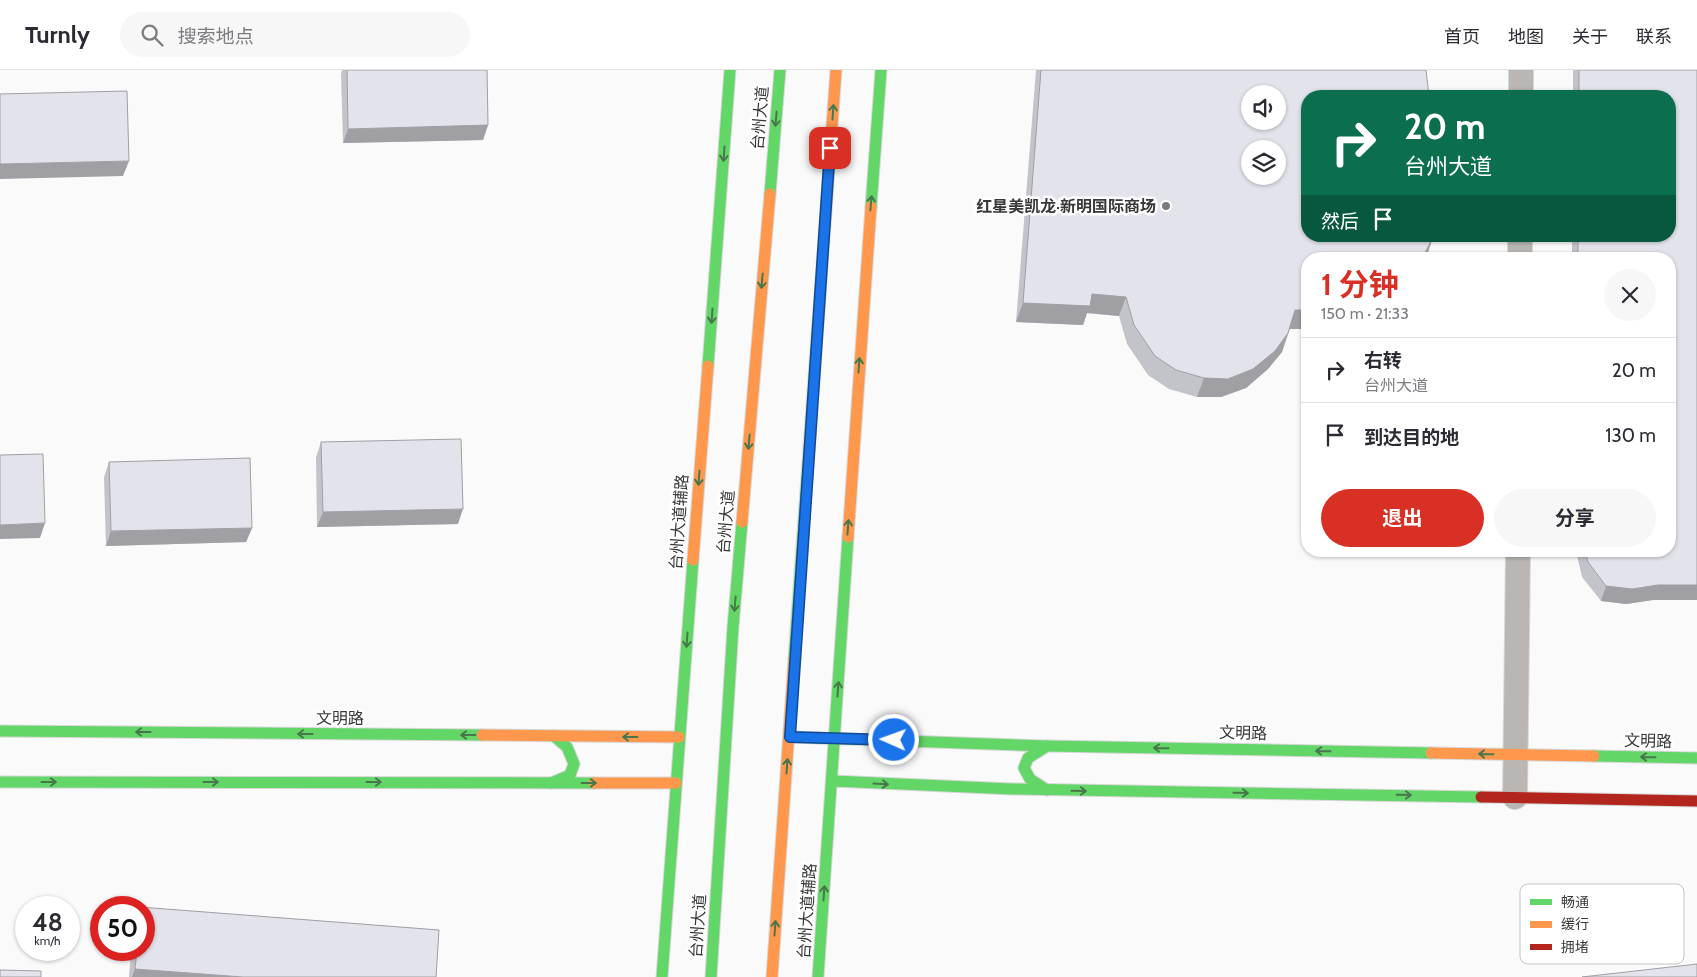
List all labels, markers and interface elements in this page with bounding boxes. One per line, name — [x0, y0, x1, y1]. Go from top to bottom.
search box — [120, 12, 470, 57]
text: Turnly — [25, 20, 90, 49]
icon: search — [138, 21, 166, 49]
text: 搜索地点 — [178, 25, 254, 48]
text: 首页 — [1444, 26, 1480, 48]
text: 地图 — [1508, 26, 1544, 48]
text: 关于 — [1572, 26, 1608, 48]
text: 联系 — [1636, 26, 1672, 48]
street label: 台州大道 — [748, 85, 772, 151]
map controls — [1241, 85, 1286, 185]
button: sound — [1241, 85, 1286, 130]
one-way arrow — [828, 104, 837, 120]
text: 20 m — [1404, 105, 1486, 148]
one-way arrow — [771, 110, 781, 126]
icon: right — [1321, 110, 1386, 175]
pin — [809, 127, 851, 169]
icon: arrive — [816, 134, 844, 162]
button: layers — [1241, 140, 1286, 185]
one-way arrow — [719, 145, 728, 161]
text: 台州大道 — [1404, 153, 1492, 180]
one-way arrow — [866, 195, 876, 211]
place label: 红星美凯龙·新明国际商场 — [976, 197, 1156, 216]
marker: 红星美凯龙·新明国际商场 — [1160, 200, 1172, 212]
icon: arrive — [1369, 205, 1397, 233]
text: 然后 — [1321, 210, 1359, 233]
text: 1 分钟 — [1321, 266, 1399, 303]
button: close — [1604, 269, 1656, 321]
one-way arrow — [758, 272, 767, 288]
text: 150 m · 21:33 — [1321, 304, 1409, 323]
one-way arrow — [707, 307, 717, 323]
text: 右转 — [1364, 349, 1402, 372]
icon: right — [1321, 356, 1349, 384]
one-way arrow — [854, 357, 863, 373]
text: 20 m — [1612, 359, 1656, 382]
text: 台州大道 — [1364, 376, 1428, 395]
icon: arrive — [1321, 421, 1349, 449]
text: 130 m — [1605, 424, 1656, 447]
text: 到达目的地 — [1364, 426, 1459, 449]
one-way arrow — [744, 434, 754, 450]
one-way arrow — [695, 469, 704, 485]
street label: 台州大道辅路 — [666, 473, 692, 571]
street label: 台州大道 — [714, 489, 738, 555]
button: 退出 — [1321, 489, 1484, 547]
button: 分享 — [1494, 489, 1656, 547]
one-way arrow — [844, 519, 853, 535]
one-way arrow — [730, 596, 740, 612]
one-way arrow — [682, 631, 691, 647]
one-way arrow — [833, 681, 842, 697]
street label: 文明路 — [316, 709, 364, 728]
position arrow — [867, 713, 919, 765]
street label: 文明路 — [1219, 723, 1267, 743]
one-way arrow — [135, 728, 151, 737]
one-way arrow — [297, 729, 314, 739]
one-way arrow — [460, 730, 476, 740]
street label: 文明路 — [1624, 731, 1672, 751]
one-way arrow — [622, 732, 638, 742]
one-way arrow — [1153, 743, 1170, 753]
one-way arrow — [1316, 746, 1332, 756]
one-way arrow — [1478, 749, 1494, 759]
one-way arrow — [1641, 752, 1657, 762]
one-way arrow — [783, 759, 792, 775]
one-way arrow — [40, 777, 56, 787]
one-way arrow — [202, 777, 219, 787]
one-way arrow — [365, 777, 381, 787]
one-way arrow — [580, 778, 596, 788]
one-way arrow — [873, 779, 889, 788]
one-way arrow — [1070, 786, 1086, 796]
one-way arrow — [1232, 788, 1249, 798]
one-way arrow — [1395, 790, 1411, 800]
street label: 台州大道辅路 — [794, 862, 820, 960]
legend — [1520, 884, 1684, 964]
one-way arrow — [820, 886, 829, 902]
street label: 台州大道 — [686, 893, 710, 959]
text: 畅通 — [1561, 893, 1589, 911]
speed limit sign: 50 — [90, 896, 155, 961]
text: 48 — [32, 907, 63, 937]
text: 缓行 — [1561, 915, 1589, 933]
one-way arrow — [771, 921, 780, 937]
text: km/h — [34, 933, 61, 948]
text: 拥堵 — [1561, 938, 1589, 956]

